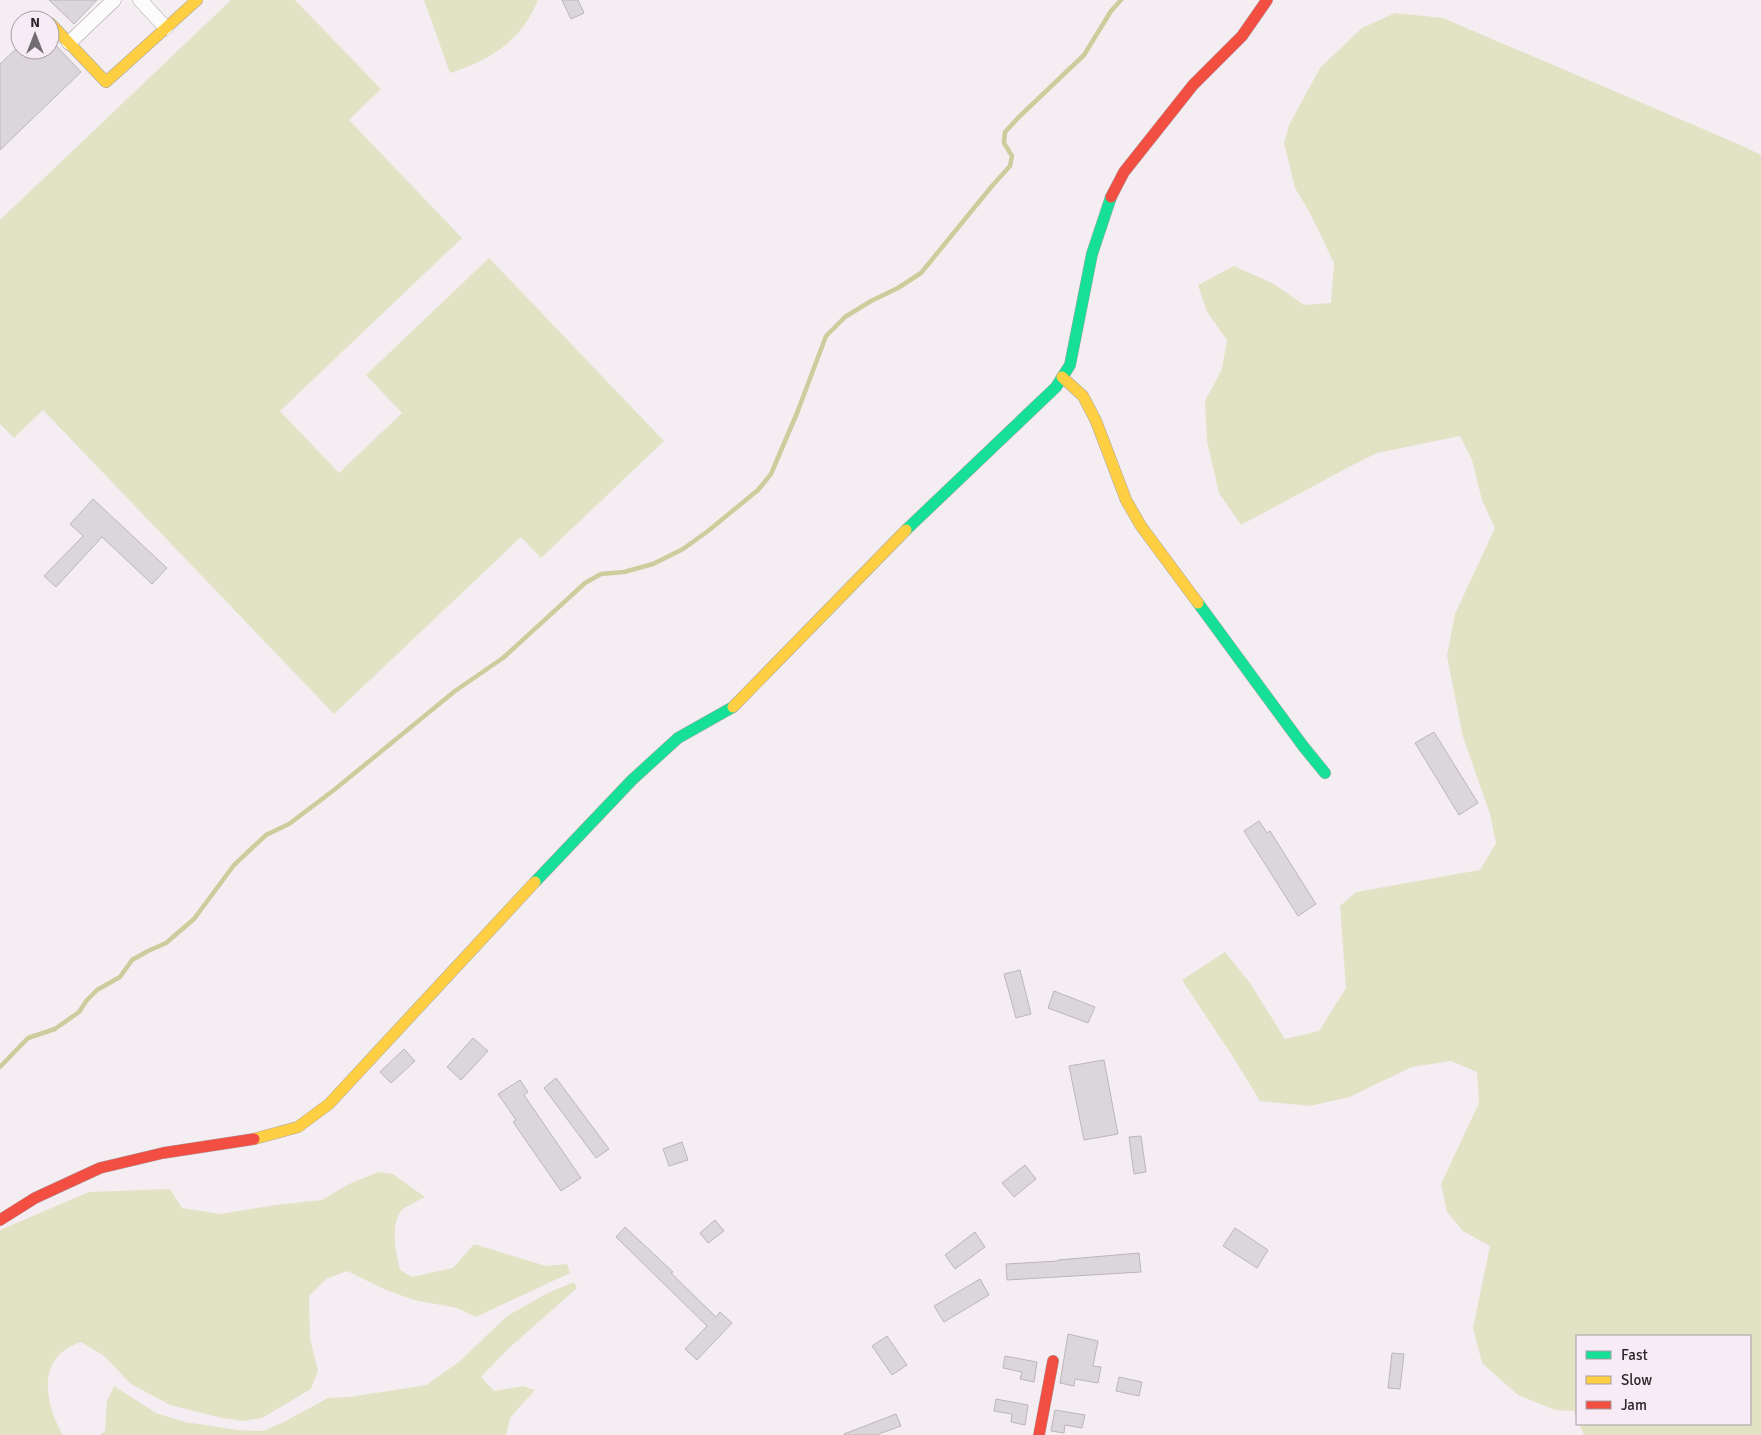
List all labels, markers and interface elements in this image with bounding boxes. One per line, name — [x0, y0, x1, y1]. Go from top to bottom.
north arrow — [10, 10, 60, 60]
text: N — [30, 14, 40, 31]
legend — [1576, 1335, 1751, 1425]
text: Fast — [1621, 1346, 1648, 1364]
text: Slow — [1621, 1371, 1652, 1389]
text: Jam — [1621, 1396, 1647, 1414]

